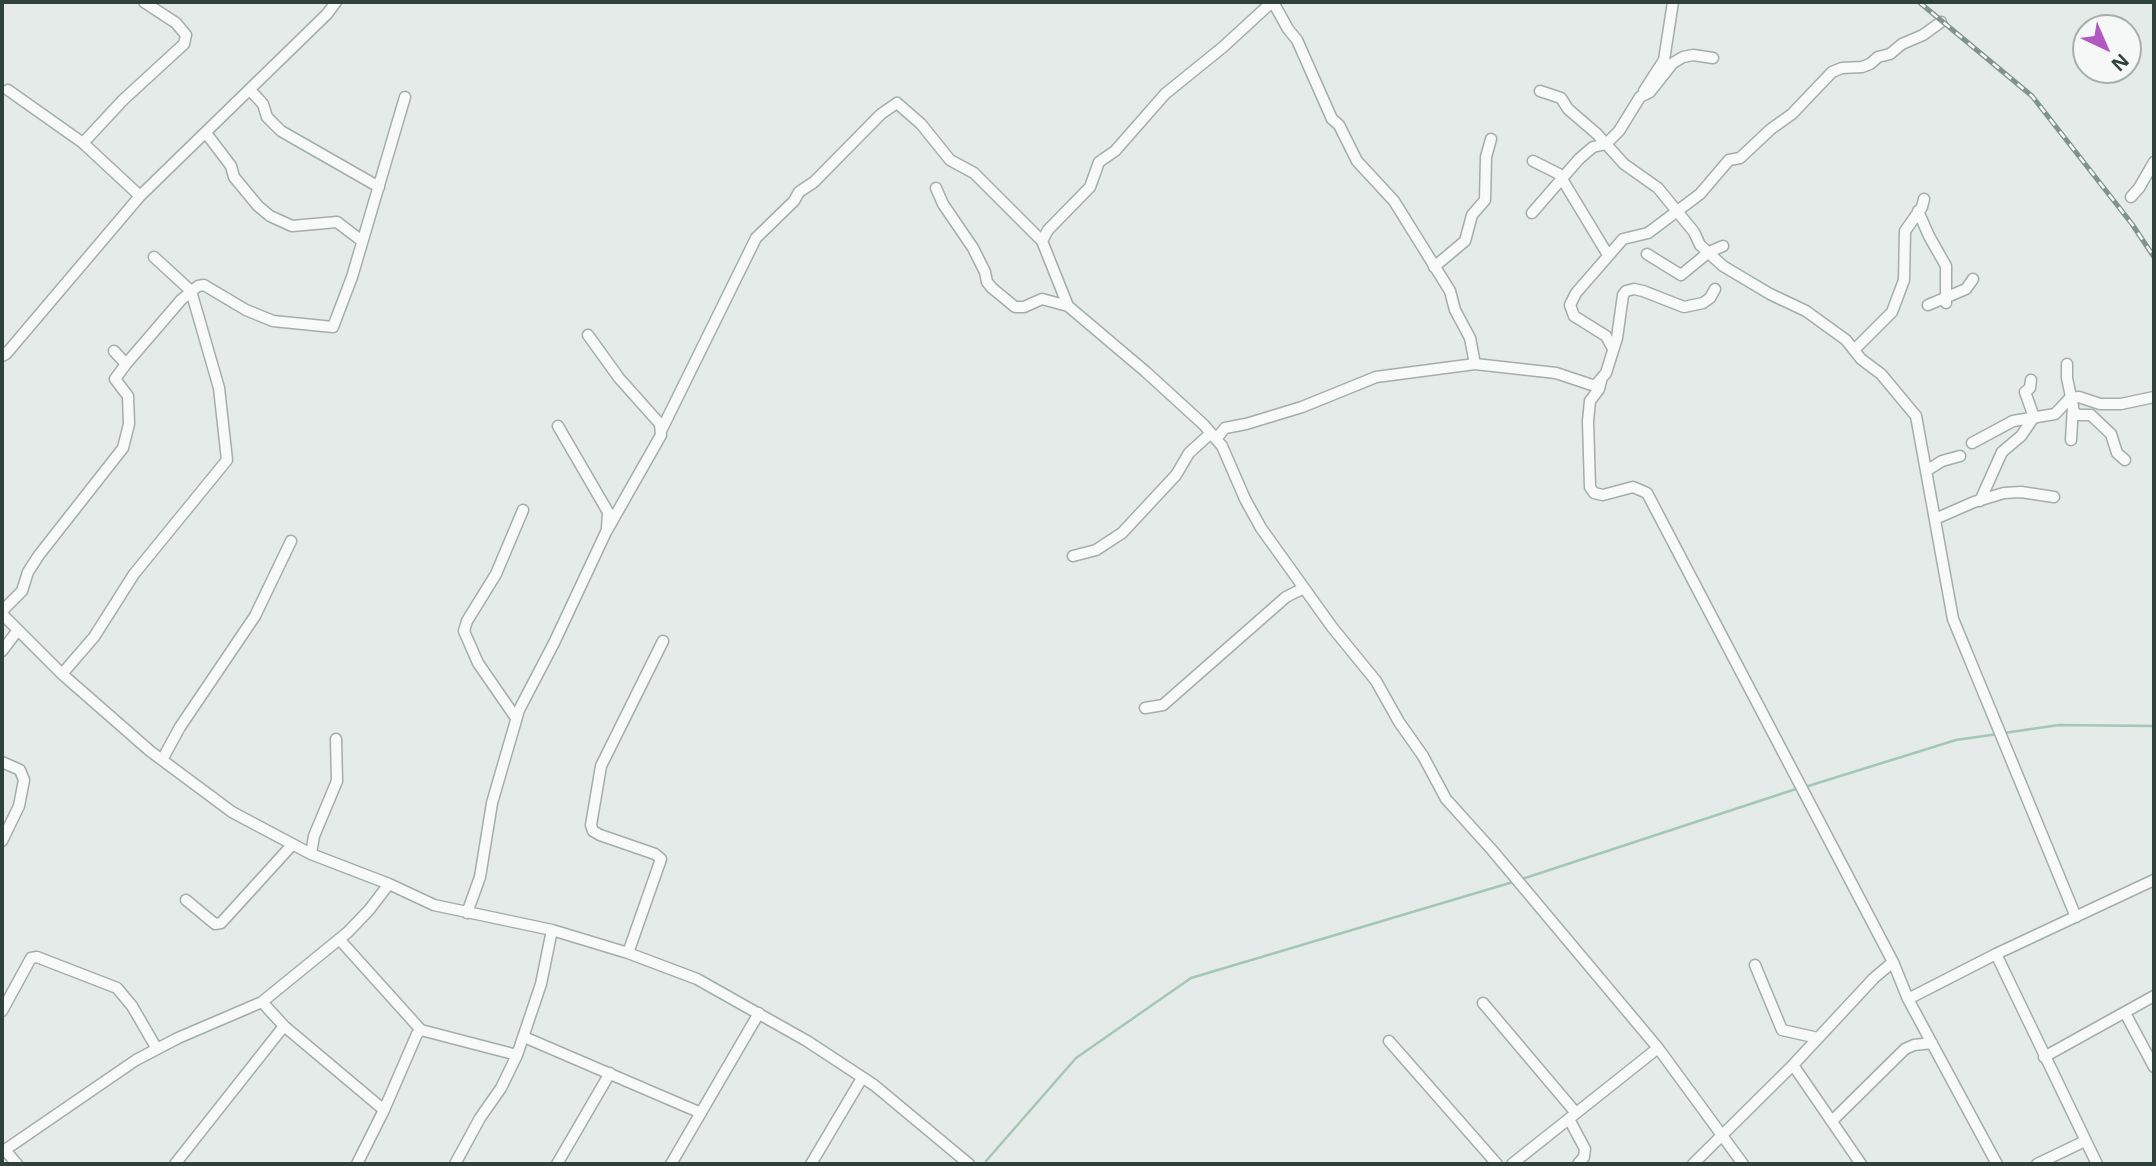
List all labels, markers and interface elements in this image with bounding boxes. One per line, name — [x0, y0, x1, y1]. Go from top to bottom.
north arrow — [2072, 14, 2142, 84]
text: N — [2106, 48, 2135, 77]

